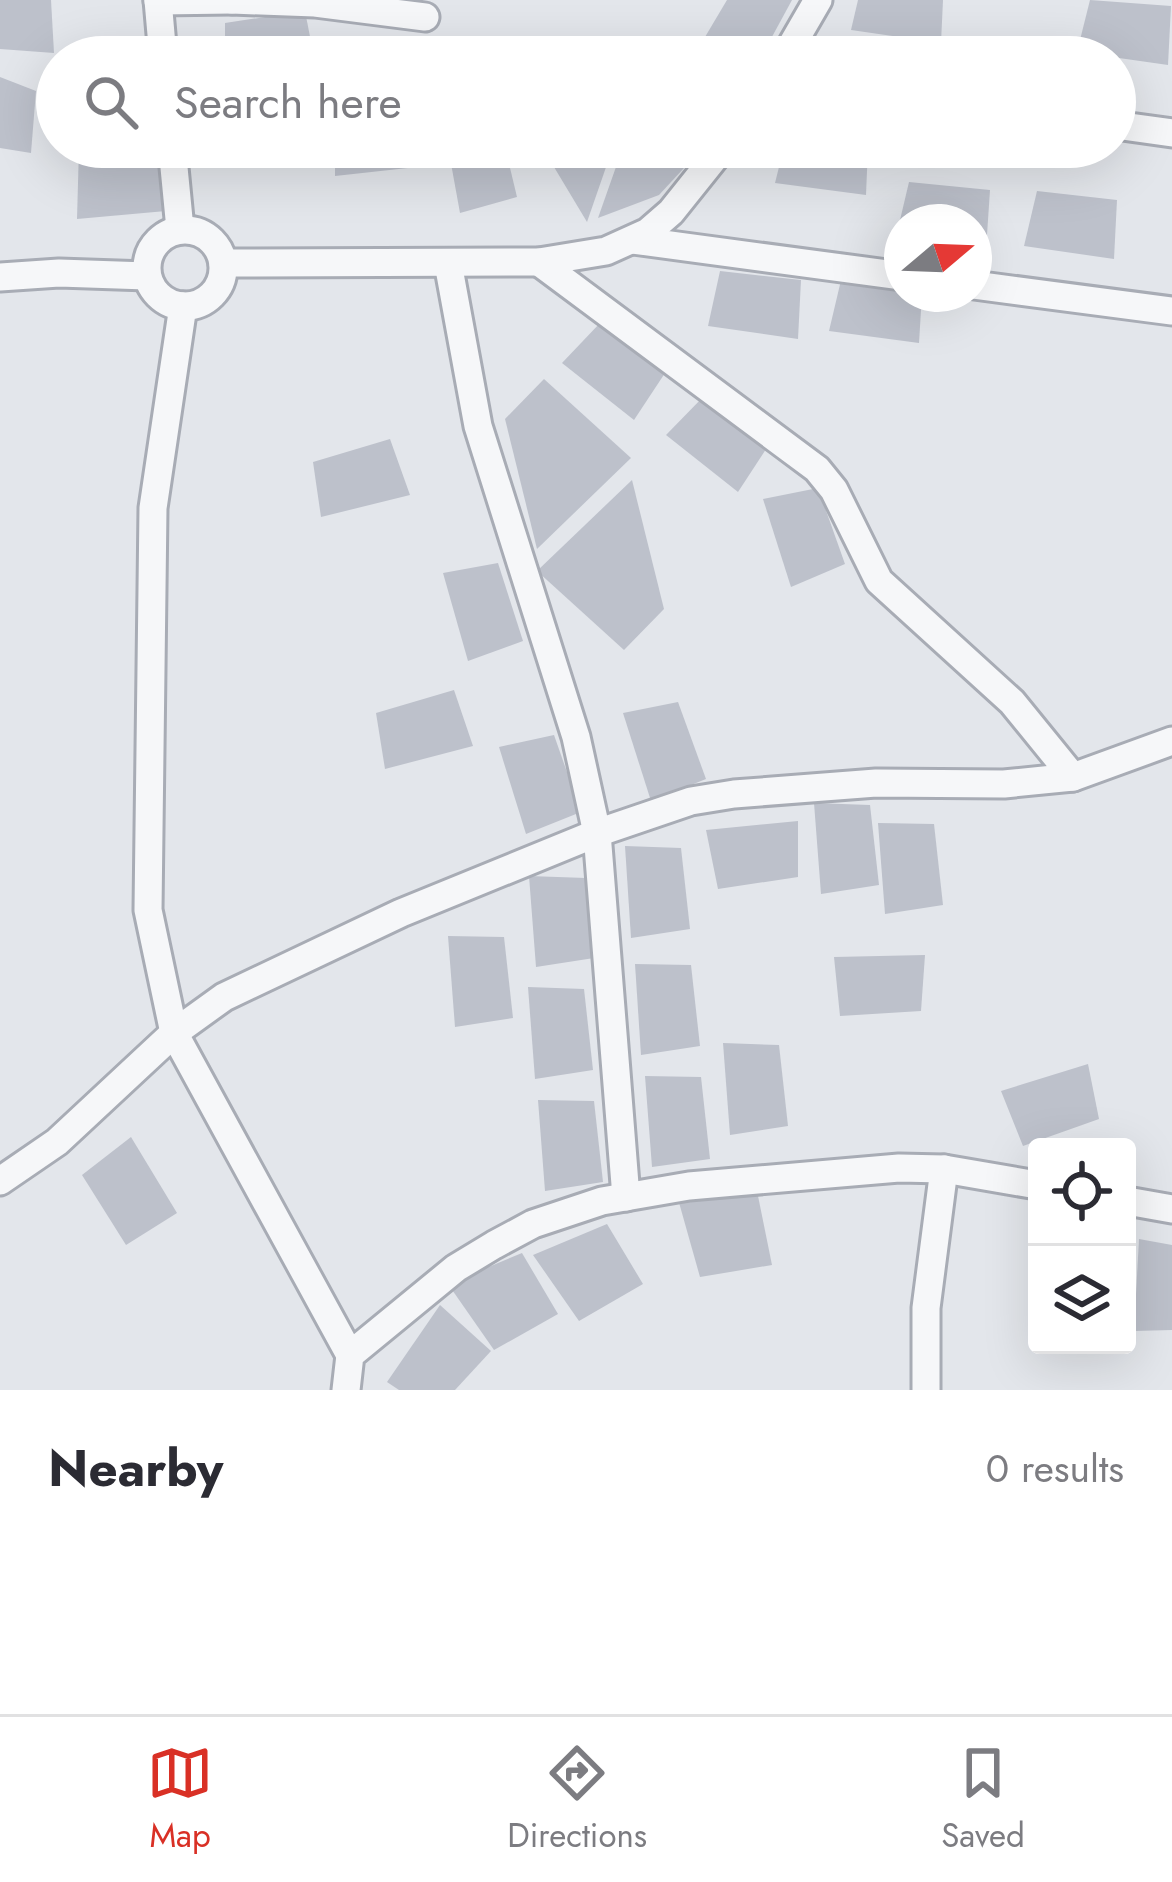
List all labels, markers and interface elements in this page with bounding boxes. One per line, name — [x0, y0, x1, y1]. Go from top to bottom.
search box — [36, 36, 1136, 168]
icon: search — [78, 69, 144, 135]
text: Search here — [174, 70, 402, 135]
north arrow — [884, 204, 992, 312]
map controls — [1028, 1138, 1136, 1354]
button: locate — [1028, 1138, 1136, 1246]
button: layers — [1028, 1246, 1136, 1354]
text: Nearby — [48, 1431, 223, 1505]
text: 0 results — [986, 1440, 1124, 1497]
tab: Map — [147, 1740, 213, 1859]
tab: Directions — [507, 1740, 647, 1859]
tab: Saved — [941, 1740, 1025, 1859]

